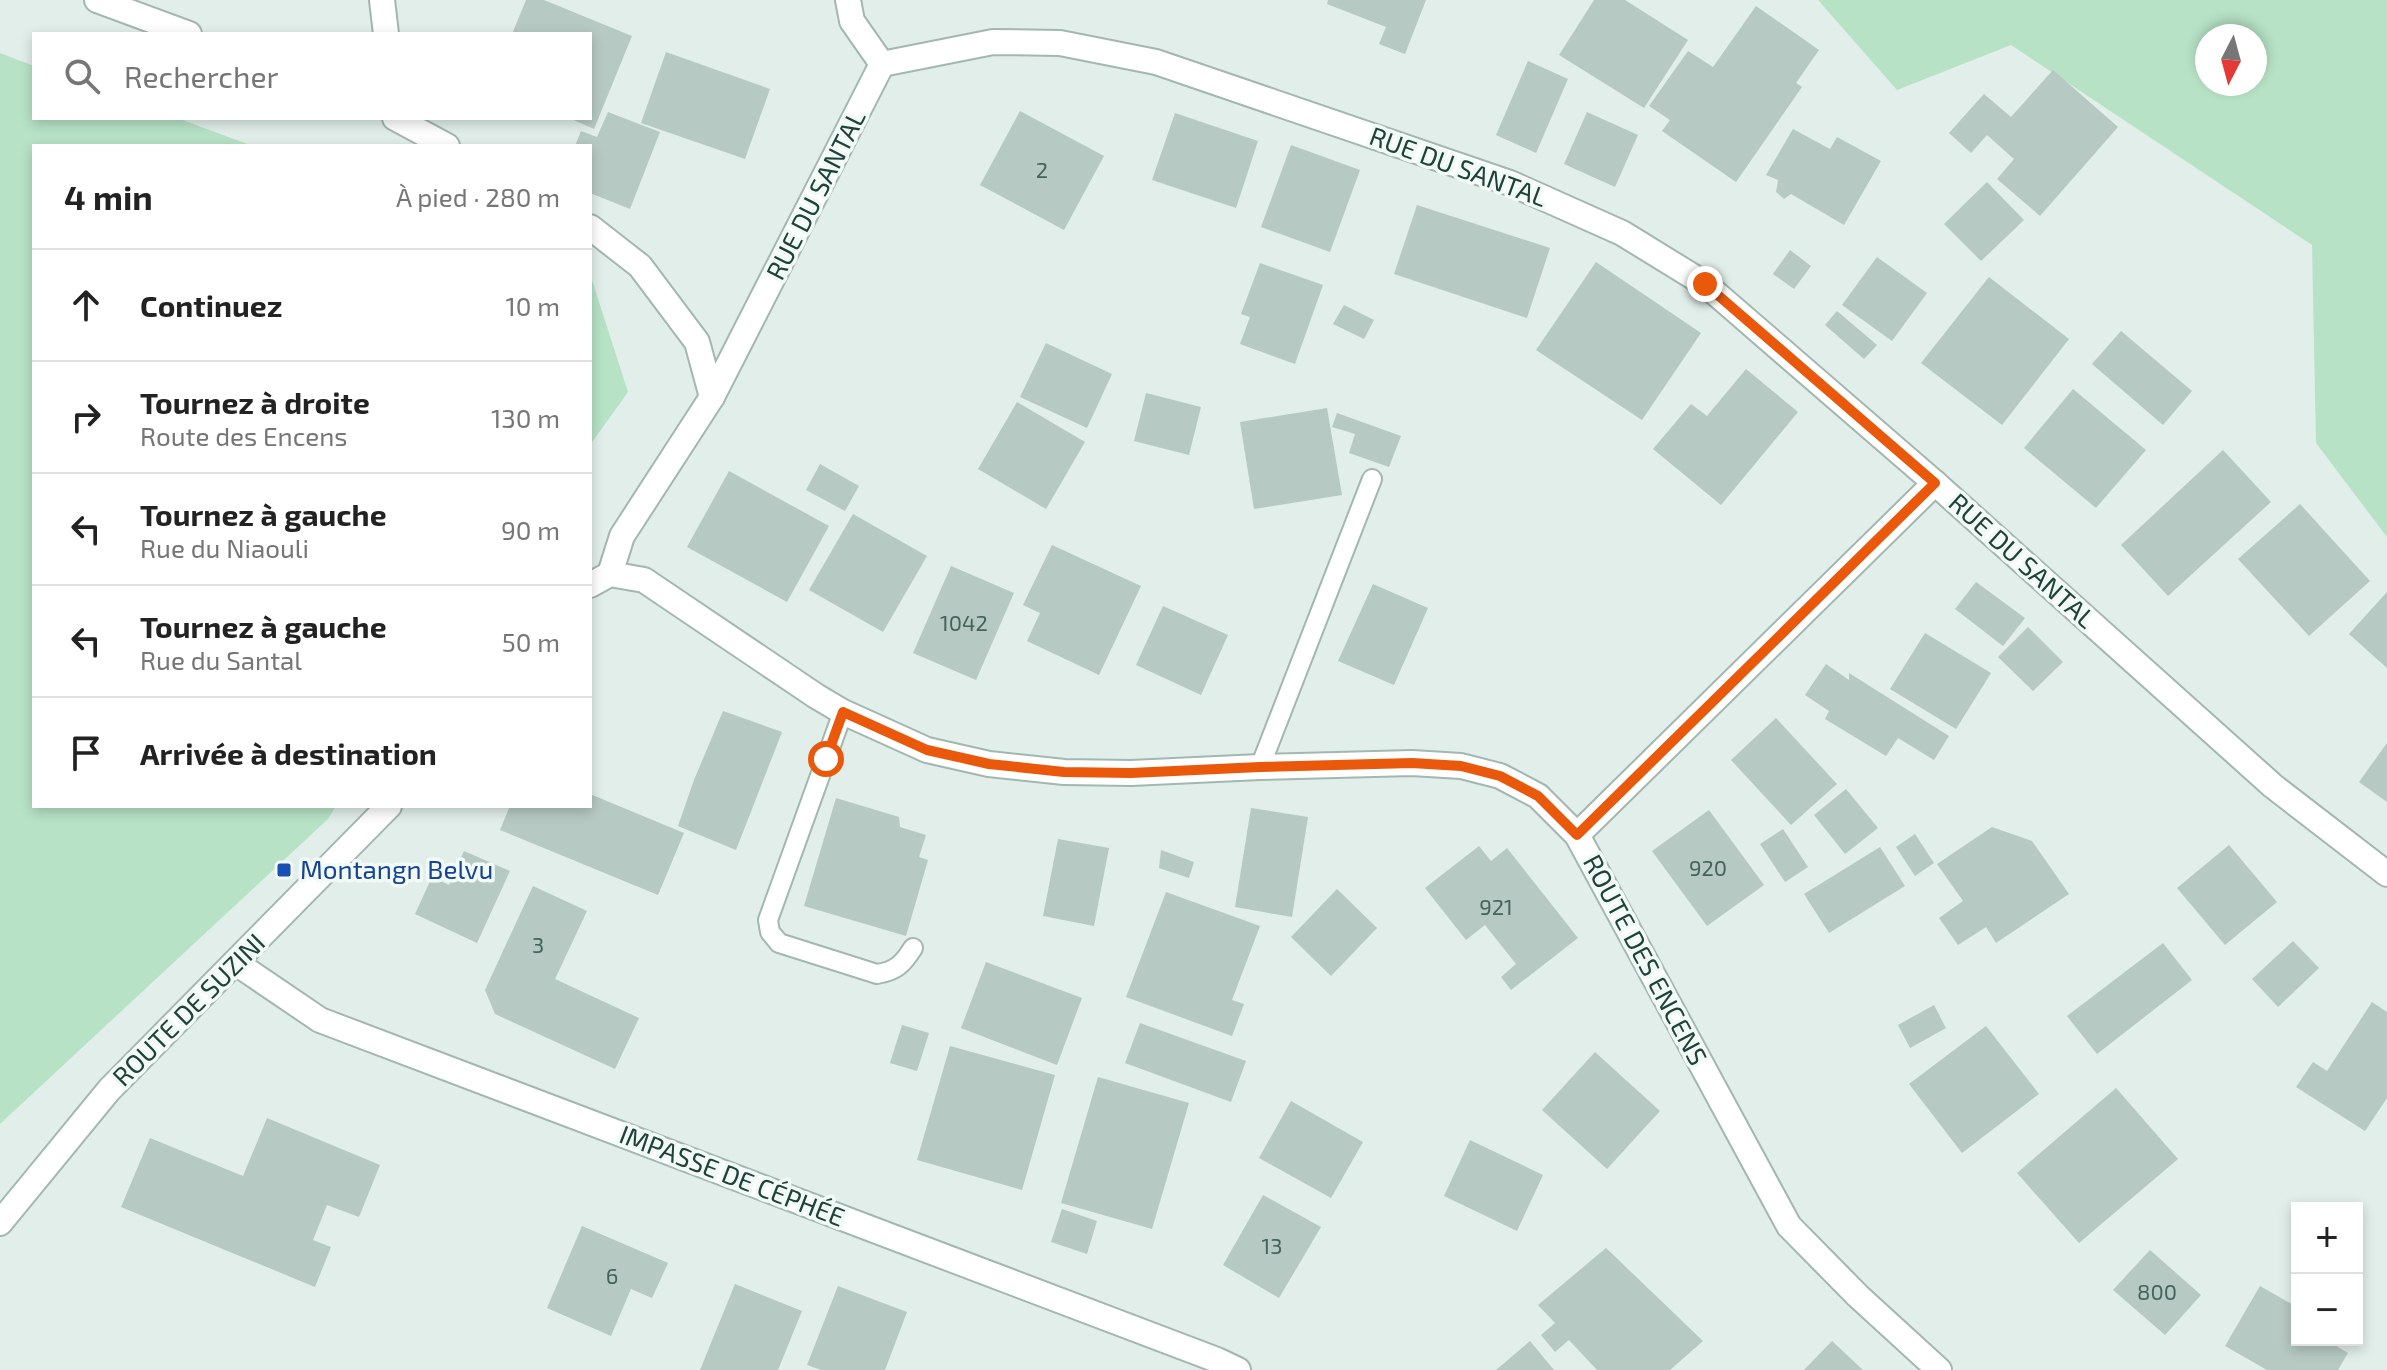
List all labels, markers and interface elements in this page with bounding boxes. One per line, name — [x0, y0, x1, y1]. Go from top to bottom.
north arrow — [2195, 24, 2267, 96]
search box — [32, 32, 592, 120]
icon: search — [60, 54, 104, 98]
text: Rechercher — [124, 58, 279, 94]
street label: RUE DU SANTAL — [759, 104, 871, 284]
street label: RUE DU SANTAL — [1366, 119, 1551, 212]
house number: 2 — [1036, 156, 1048, 182]
text: 4 min — [64, 176, 153, 217]
text: À pied · 280 m — [396, 181, 560, 212]
route end — [1687, 266, 1723, 302]
icon: ahead — [64, 283, 108, 327]
text: Continuez — [140, 287, 282, 323]
text: 10 m — [505, 290, 560, 321]
text: Tournez à droite — [140, 384, 370, 420]
icon: right — [64, 395, 108, 439]
text: 130 m — [491, 402, 560, 433]
text: Route des Encens — [140, 420, 348, 451]
street label: RUE DU SANTAL — [1943, 486, 2103, 634]
text: Tournez à gauche — [140, 496, 387, 532]
icon: left — [64, 507, 108, 551]
text: 90 m — [501, 514, 560, 545]
text: Rue du Niaouli — [140, 532, 309, 563]
text: Tournez à gauche — [140, 608, 387, 644]
house number: 1042 — [940, 609, 988, 635]
icon: left — [64, 619, 108, 663]
text: 50 m — [502, 626, 560, 657]
text: Rue du Santal — [140, 644, 302, 675]
icon: arrive — [64, 731, 108, 775]
text: Arrivée à destination — [140, 735, 437, 771]
route start — [808, 741, 844, 777]
street label: ROUTE DES ENCENS — [1578, 849, 1715, 1070]
place label: Montangn Belvu — [300, 853, 493, 884]
house number: 920 — [1689, 854, 1727, 880]
marker: Montangn Belvu — [275, 861, 293, 879]
house number: 921 — [1479, 893, 1513, 919]
street label: ROUTE DE SUZINI — [105, 926, 270, 1091]
house number: 3 — [532, 931, 544, 957]
street label: IMPASSE DE CÉPHÉE — [616, 1117, 849, 1232]
map controls — [2291, 1202, 2363, 1346]
button: + — [2291, 1202, 2363, 1274]
house number: 13 — [1262, 1232, 1283, 1258]
house number: 6 — [606, 1262, 618, 1288]
button: − — [2291, 1274, 2363, 1346]
house number: 800 — [2137, 1278, 2177, 1304]

